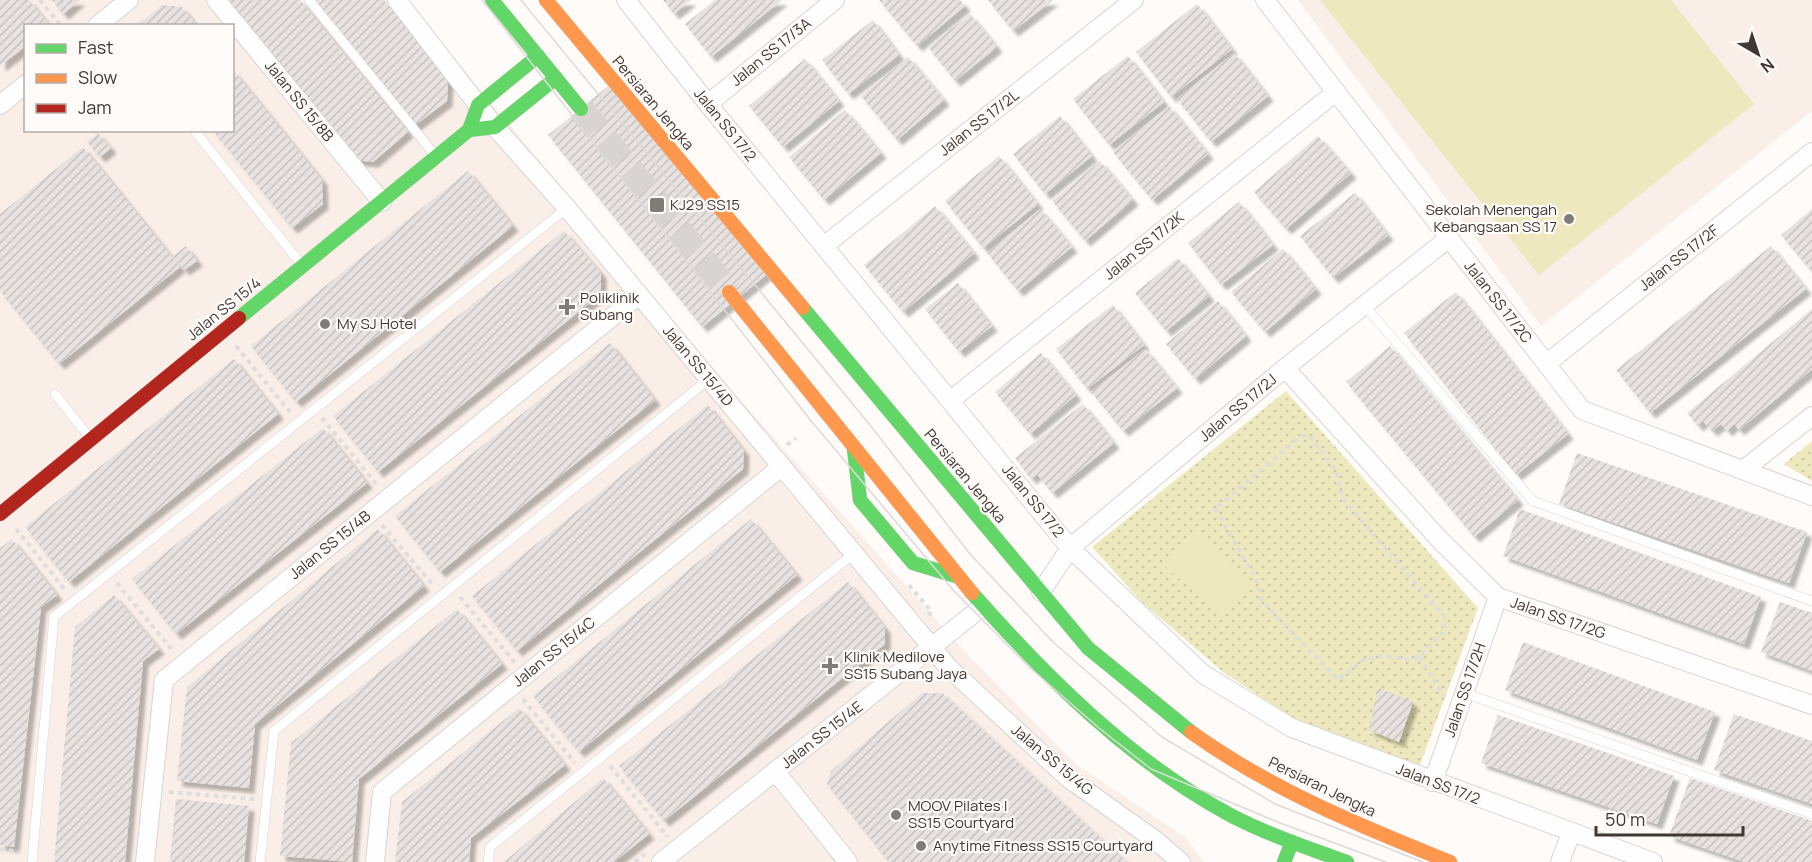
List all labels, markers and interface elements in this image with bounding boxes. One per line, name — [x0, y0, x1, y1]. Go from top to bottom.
street label: Jalan SS 17/3A — [726, 12, 816, 91]
legend — [24, 24, 234, 132]
north arrow — [1728, 24, 1788, 84]
text: Fast — [78, 35, 113, 59]
street label: Persiaran Jengka — [608, 51, 699, 154]
text: N — [1756, 53, 1779, 78]
street label: Jalan SS 15/8B — [260, 56, 339, 146]
text: Slow — [78, 65, 118, 89]
street label: Jalan SS 17/2 — [689, 84, 761, 166]
street label: Jalan SS 17/2L — [934, 85, 1023, 160]
text: Jam — [78, 95, 112, 119]
place label: KJ29 SS15 — [670, 194, 740, 215]
marker: KJ29 SS15 — [648, 196, 666, 214]
place label: Sekolah Menengah Kebangsaan SS 17 — [1425, 199, 1557, 237]
street label: Jalan SS 17/2K — [1099, 207, 1188, 284]
marker: Sekolah Menengah Kebangsaan SS 17 — [1562, 212, 1576, 226]
street label: Jalan SS 17/2F — [1634, 219, 1723, 295]
street label: Jalan SS 17/2C — [1460, 256, 1537, 347]
street label: Jalan SS 15/4 — [182, 272, 265, 345]
place label: Poliklinik Subang — [580, 287, 640, 325]
marker: Poliklinik Subang — [558, 298, 576, 316]
place label: My SJ Hotel — [337, 313, 417, 334]
marker: My SJ Hotel — [318, 317, 332, 331]
street label: Jalan SS 15/4D — [658, 321, 739, 411]
street label: Jalan SS 17/2J — [1194, 369, 1281, 446]
street label: Persiaran Jengka — [920, 424, 1011, 527]
street label: Jalan SS 17/2 — [997, 460, 1069, 542]
street label: Jalan SS 15/4B — [285, 505, 375, 584]
street label: Jalan SS 17/2G — [1508, 591, 1609, 644]
street label: Jalan SS 15/4C — [508, 612, 600, 691]
street label: Jalan SS 17/2H — [1439, 640, 1491, 740]
place label: Klinik Medilove SS15 Subang Jaya — [844, 646, 967, 684]
marker: Klinik Medilove SS15 Subang Jaya — [821, 657, 839, 675]
street label: Jalan SS 15/4E — [776, 696, 867, 773]
street label: Jalan SS 15/4G — [1007, 719, 1098, 800]
street label: Persiaran Jengka — [1265, 751, 1379, 822]
street label: Jalan SS 17/2 — [1393, 758, 1483, 809]
place label: MOOV Pilates | SS15 Courtyard — [908, 795, 1014, 833]
scale bar — [1596, 799, 1743, 837]
text: 50 m — [1605, 807, 1645, 831]
marker: MOOV Pilates | SS15 Courtyard — [889, 808, 903, 822]
place label: Anytime Fitness SS15 Courtyard — [933, 835, 1153, 856]
marker: Anytime Fitness SS15 Courtyard — [914, 839, 928, 853]

